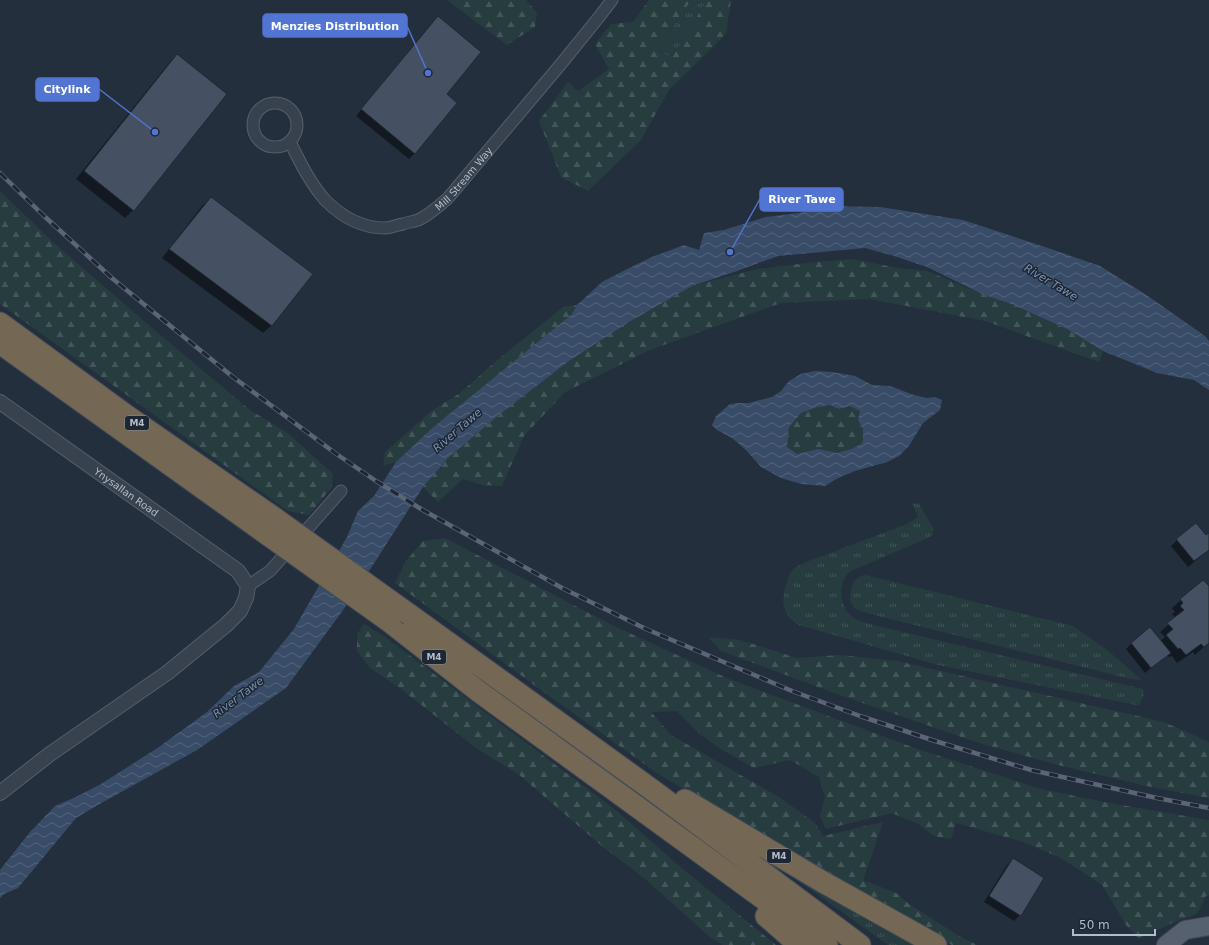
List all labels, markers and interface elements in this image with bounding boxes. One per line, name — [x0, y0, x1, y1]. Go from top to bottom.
callout: Menzies Distribution — [263, 14, 407, 37]
text: Menzies Distribution — [271, 20, 399, 33]
callout: Citylink — [36, 78, 99, 101]
text: Citylink — [44, 83, 91, 96]
street label: Mill Stream Way — [433, 145, 495, 213]
callout: River Tawe — [760, 188, 843, 211]
text: River Tawe — [768, 193, 836, 206]
water label: River Tawe — [1022, 261, 1080, 304]
water label: River Tawe — [430, 406, 484, 455]
road number: M4 — [125, 416, 149, 430]
street label: Ynysallan Road — [91, 465, 160, 519]
road number: M4 — [422, 650, 446, 664]
water label: River Tawe — [210, 674, 266, 721]
road number: M4 — [767, 849, 791, 863]
scale bar — [1073, 911, 1155, 937]
text: 50 m — [1079, 918, 1110, 932]

